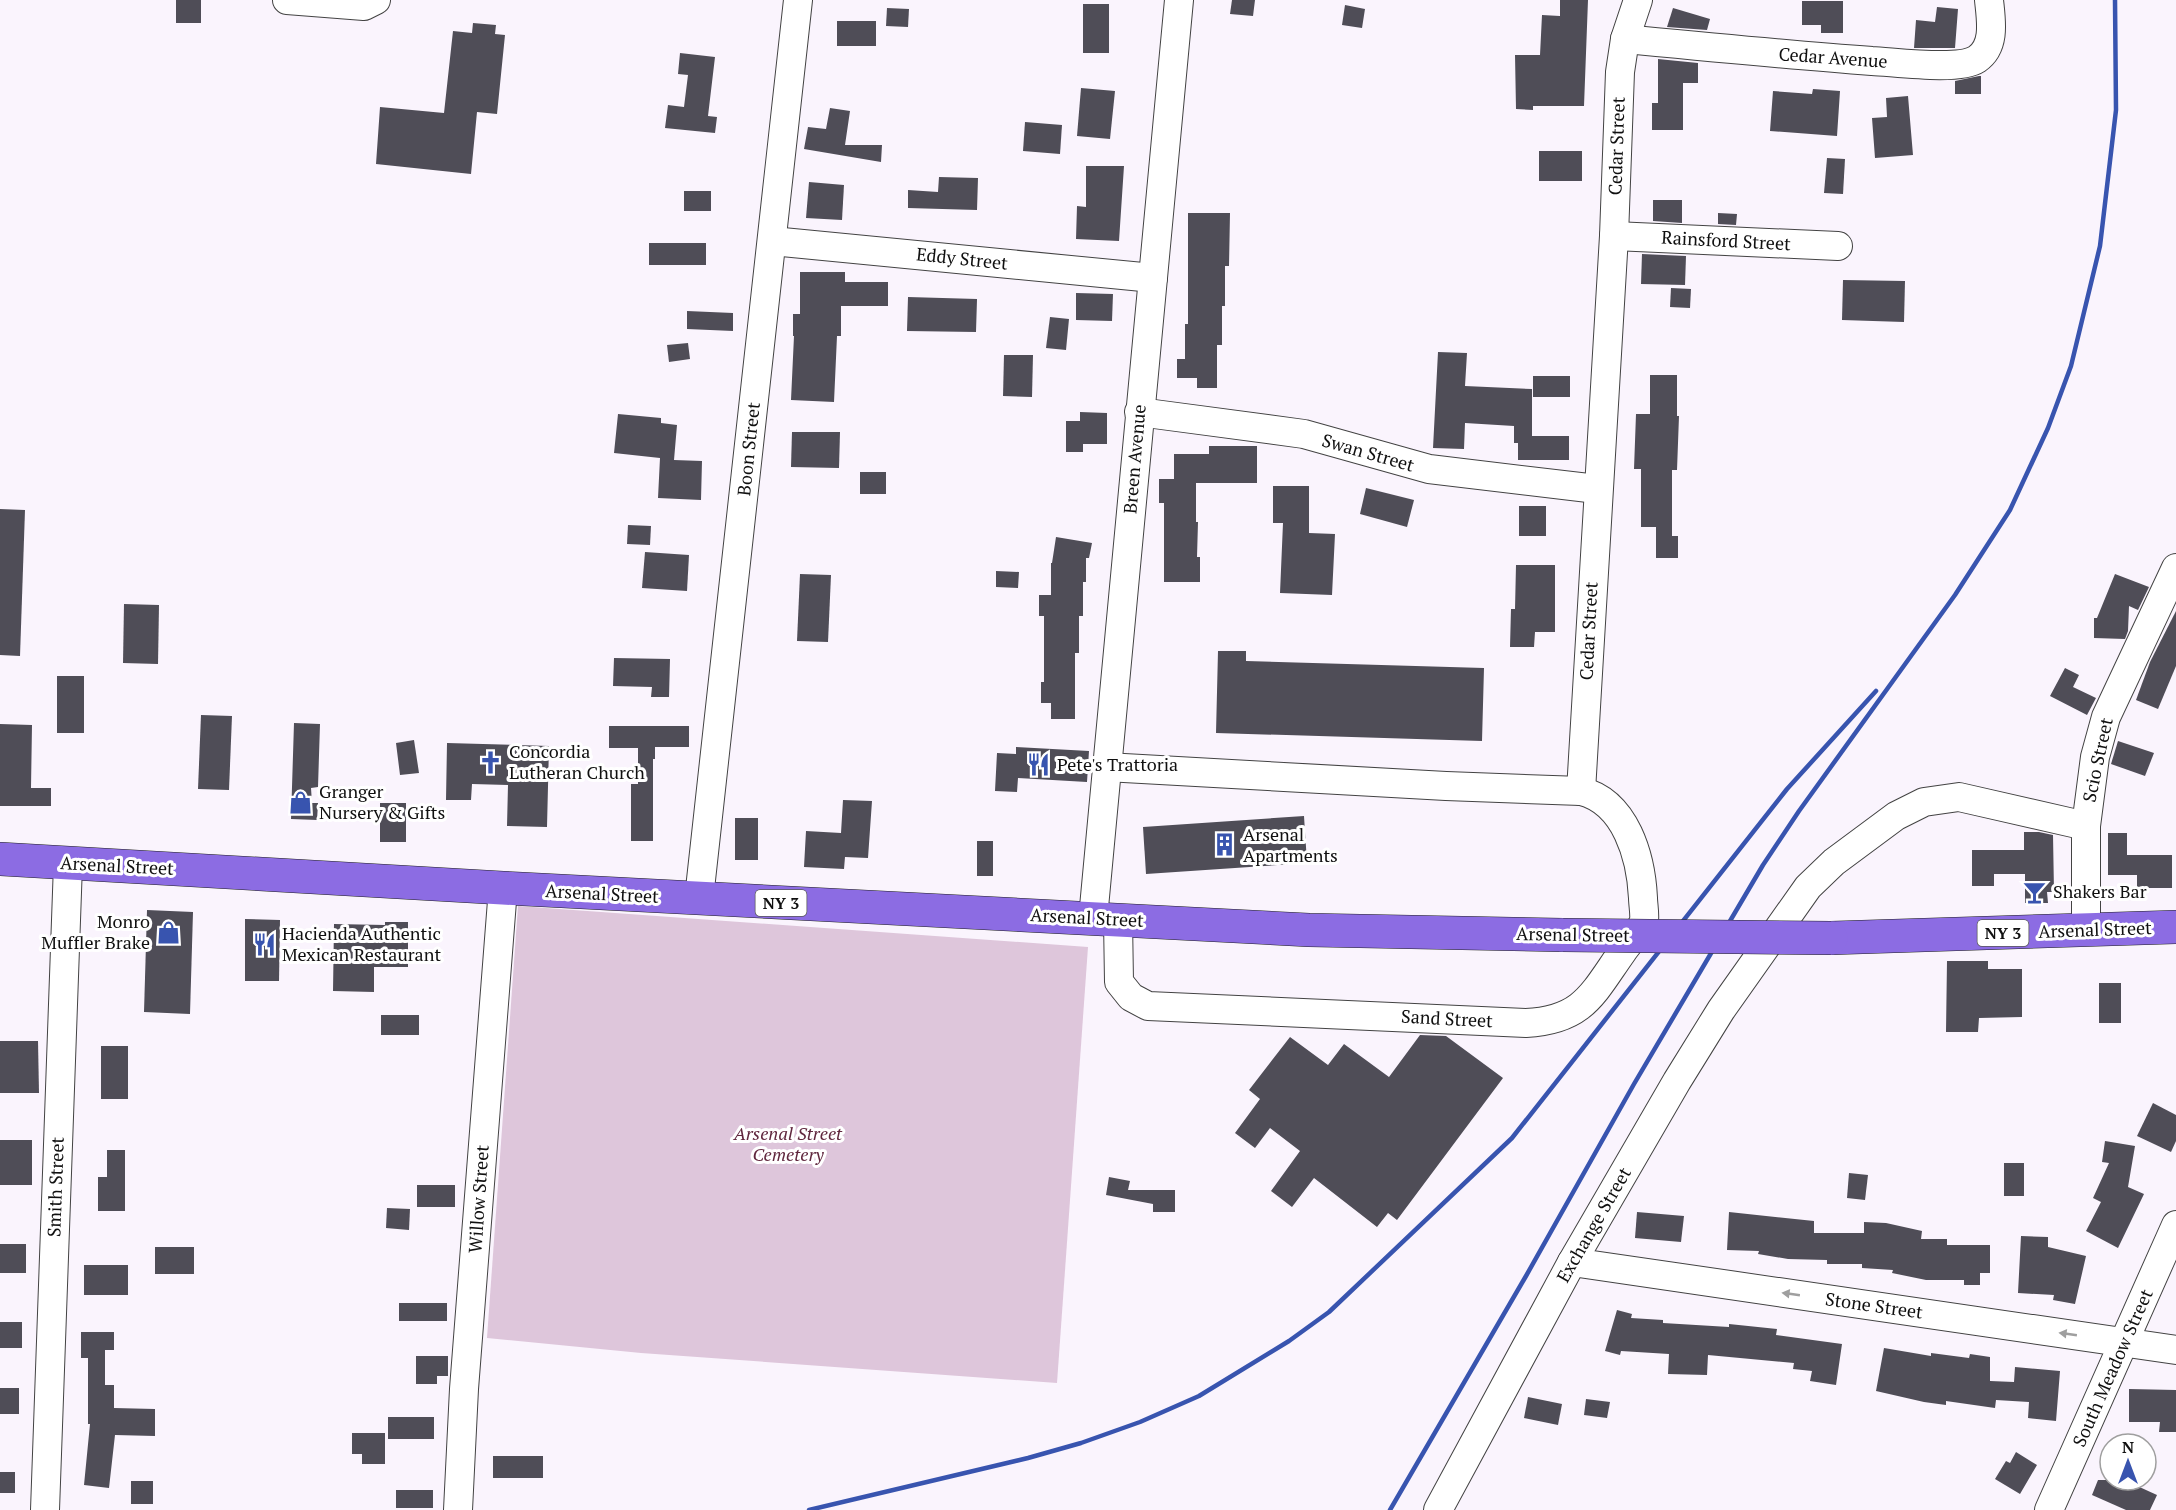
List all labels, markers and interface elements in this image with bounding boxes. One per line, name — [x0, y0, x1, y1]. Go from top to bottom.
street label: Cedar Avenue — [1778, 41, 1888, 73]
street label: Cedar Street — [1602, 96, 1630, 196]
street label: Rainsford Street — [1661, 225, 1792, 255]
street label: Eddy Street — [915, 241, 1009, 275]
street label: Boon Street — [731, 401, 765, 497]
street label: Breen Avenue — [1117, 403, 1151, 515]
street label: Swan Street — [1319, 427, 1418, 477]
street label: Cedar Street — [1573, 581, 1603, 681]
street label: Scio Street — [2076, 715, 2118, 804]
place label: Concordia Lutheran Church — [509, 739, 645, 784]
church icon: Concordia Lutheran Church — [478, 749, 504, 775]
restaurant icon: Pete's Trattoria — [1026, 752, 1052, 778]
place label: Pete's Trattoria — [1057, 752, 1178, 776]
place label: Granger Nursery & Gifts — [319, 779, 445, 824]
shop icon: Granger Nursery & Gifts — [288, 789, 314, 815]
place label: Arsenal Apartments — [1243, 822, 1338, 867]
building icon: Arsenal Apartments — [1212, 832, 1238, 858]
street label: Arsenal Street — [60, 850, 175, 880]
street label: Arsenal Street — [545, 878, 660, 908]
bar icon: Shakers Bar — [2022, 879, 2048, 905]
place label: Shakers Bar — [2053, 879, 2147, 903]
road number: NY 3 — [756, 890, 806, 916]
street label: Arsenal Street — [1030, 902, 1145, 932]
place label: Monro Muffler Brake — [41, 909, 150, 954]
street label: Arsenal Street — [2038, 915, 2152, 943]
shop icon: Monro Muffler Brake — [155, 919, 181, 945]
road number: NY 3 — [1978, 920, 2028, 946]
place label: Hacienda Authentic Mexican Restaurant — [282, 921, 441, 966]
street label: Arsenal Street — [1516, 921, 1630, 947]
restaurant icon: Hacienda Authentic Mexican Restaurant — [251, 931, 277, 957]
street label: Sand Street — [1401, 1004, 1494, 1032]
park label: Arsenal Street Cemetery — [733, 1121, 843, 1166]
street label: Smith Street — [41, 1136, 69, 1237]
street label: Willow Street — [462, 1144, 494, 1254]
street label: Exchange Street — [1550, 1162, 1636, 1286]
street label: South Meadow Street — [2066, 1285, 2158, 1450]
street label: Stone Street — [1824, 1286, 1925, 1324]
one-way arrow — [1782, 1289, 1801, 1298]
one-way arrow — [2058, 1329, 2077, 1338]
north arrow — [2098, 1432, 2158, 1492]
text: N — [2122, 1436, 2134, 1458]

